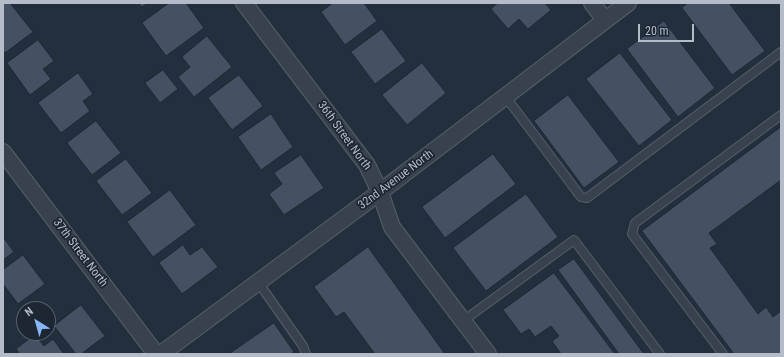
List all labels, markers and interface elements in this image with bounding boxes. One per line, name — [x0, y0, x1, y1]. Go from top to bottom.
scale bar — [640, 16, 696, 42]
text: 20 m — [645, 24, 669, 38]
street label: 36th Street North — [314, 99, 374, 173]
street label: 32nd Avenue North — [356, 147, 436, 213]
street label: 37th Street North — [50, 216, 110, 290]
north arrow — [16, 301, 56, 341]
text: N — [22, 305, 36, 319]

